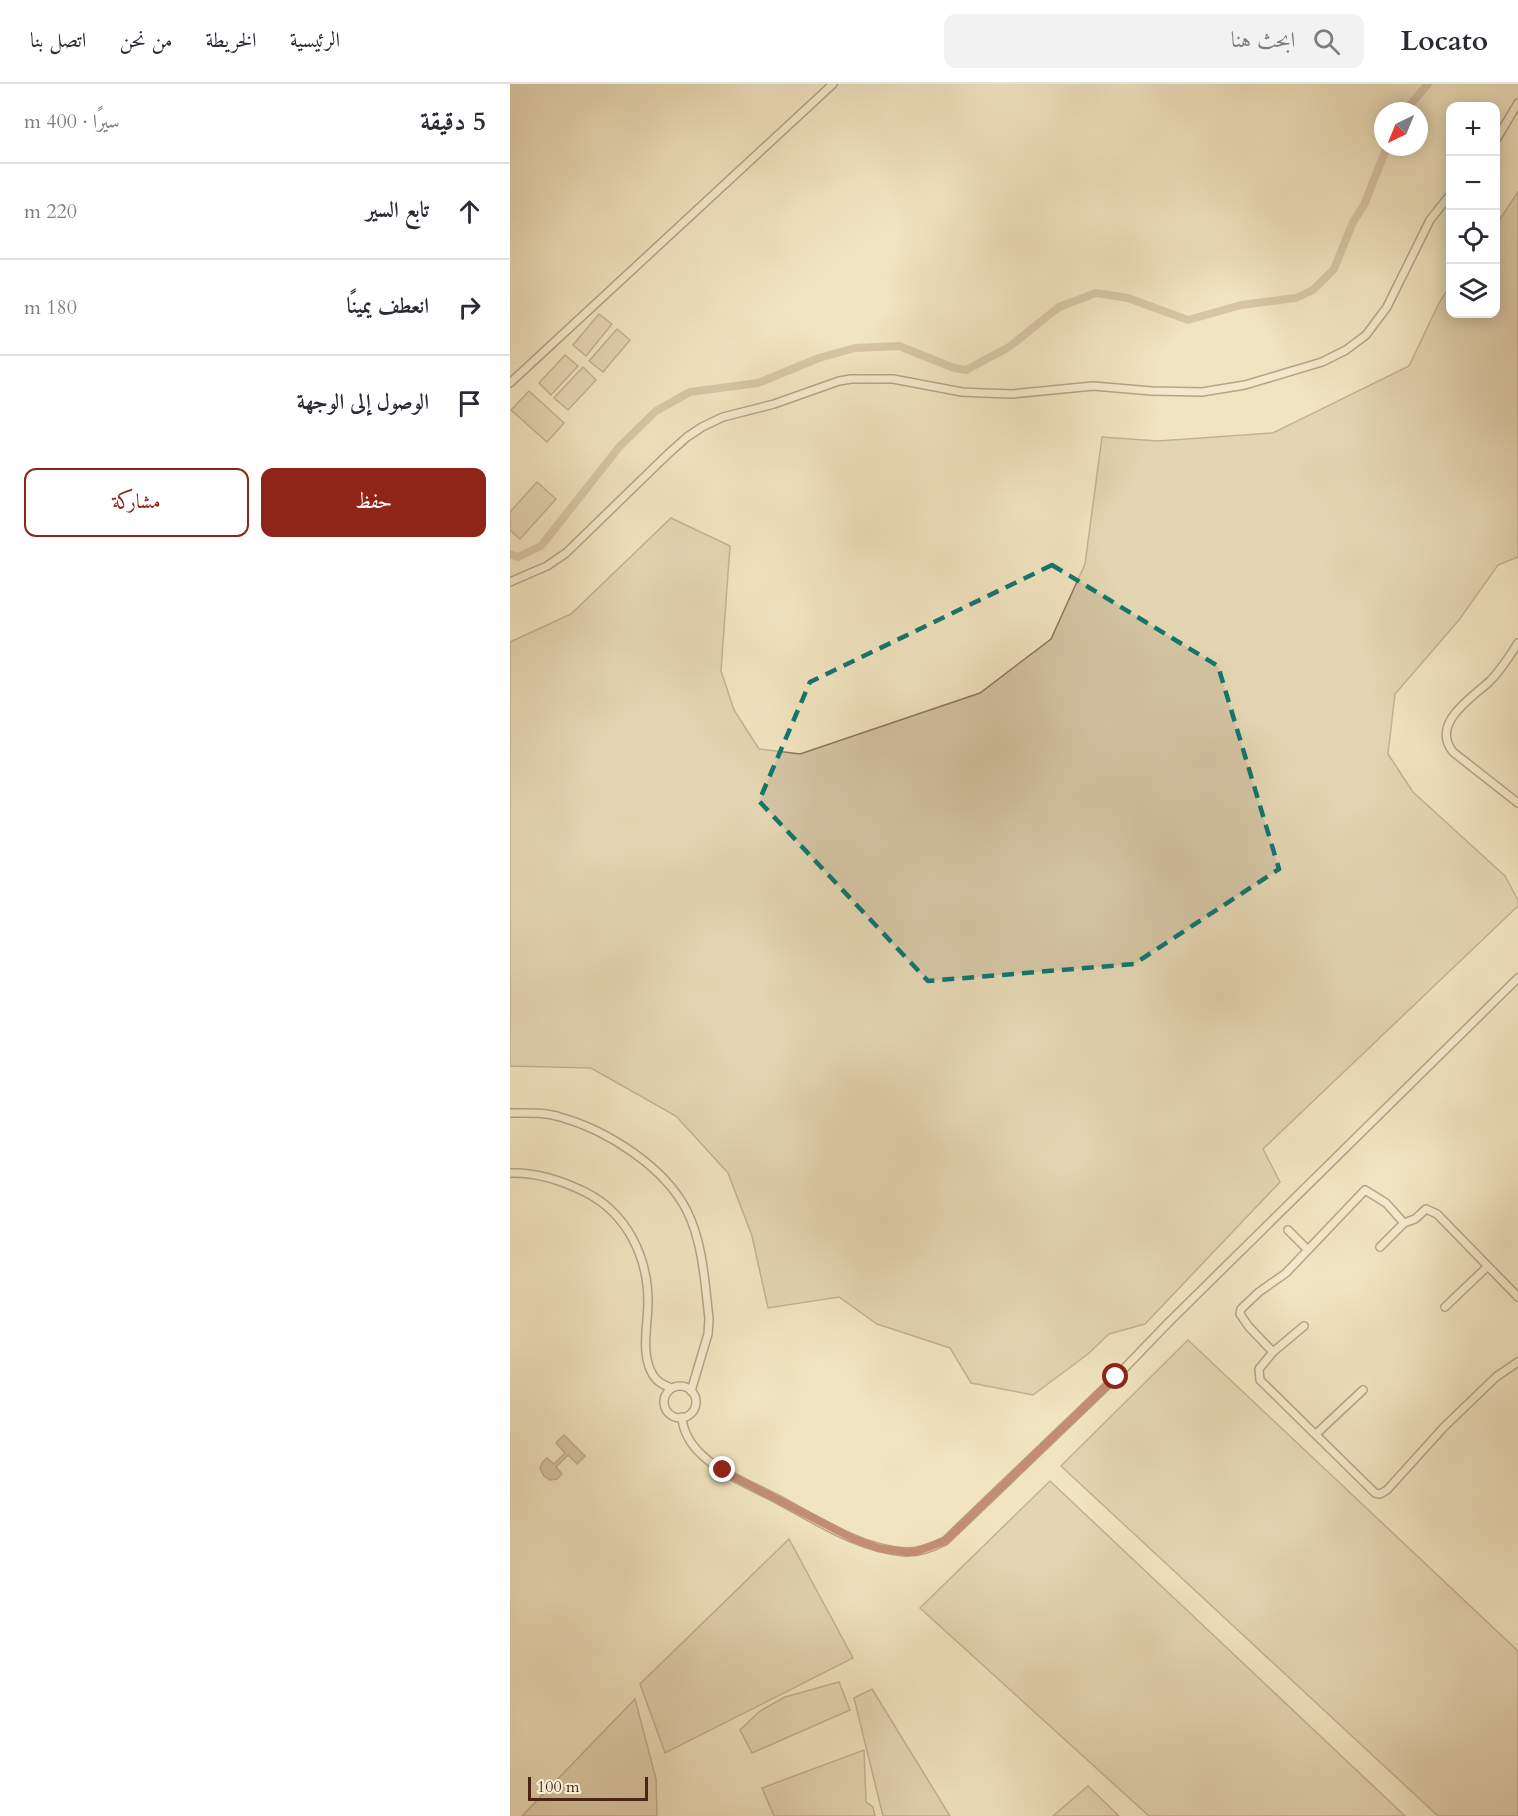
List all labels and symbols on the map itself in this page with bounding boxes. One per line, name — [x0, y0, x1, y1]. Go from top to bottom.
north arrow — [1374, 102, 1428, 156]
route start — [1102, 1363, 1128, 1389]
route end — [709, 1456, 735, 1482]
scale bar — [528, 1774, 648, 1802]

